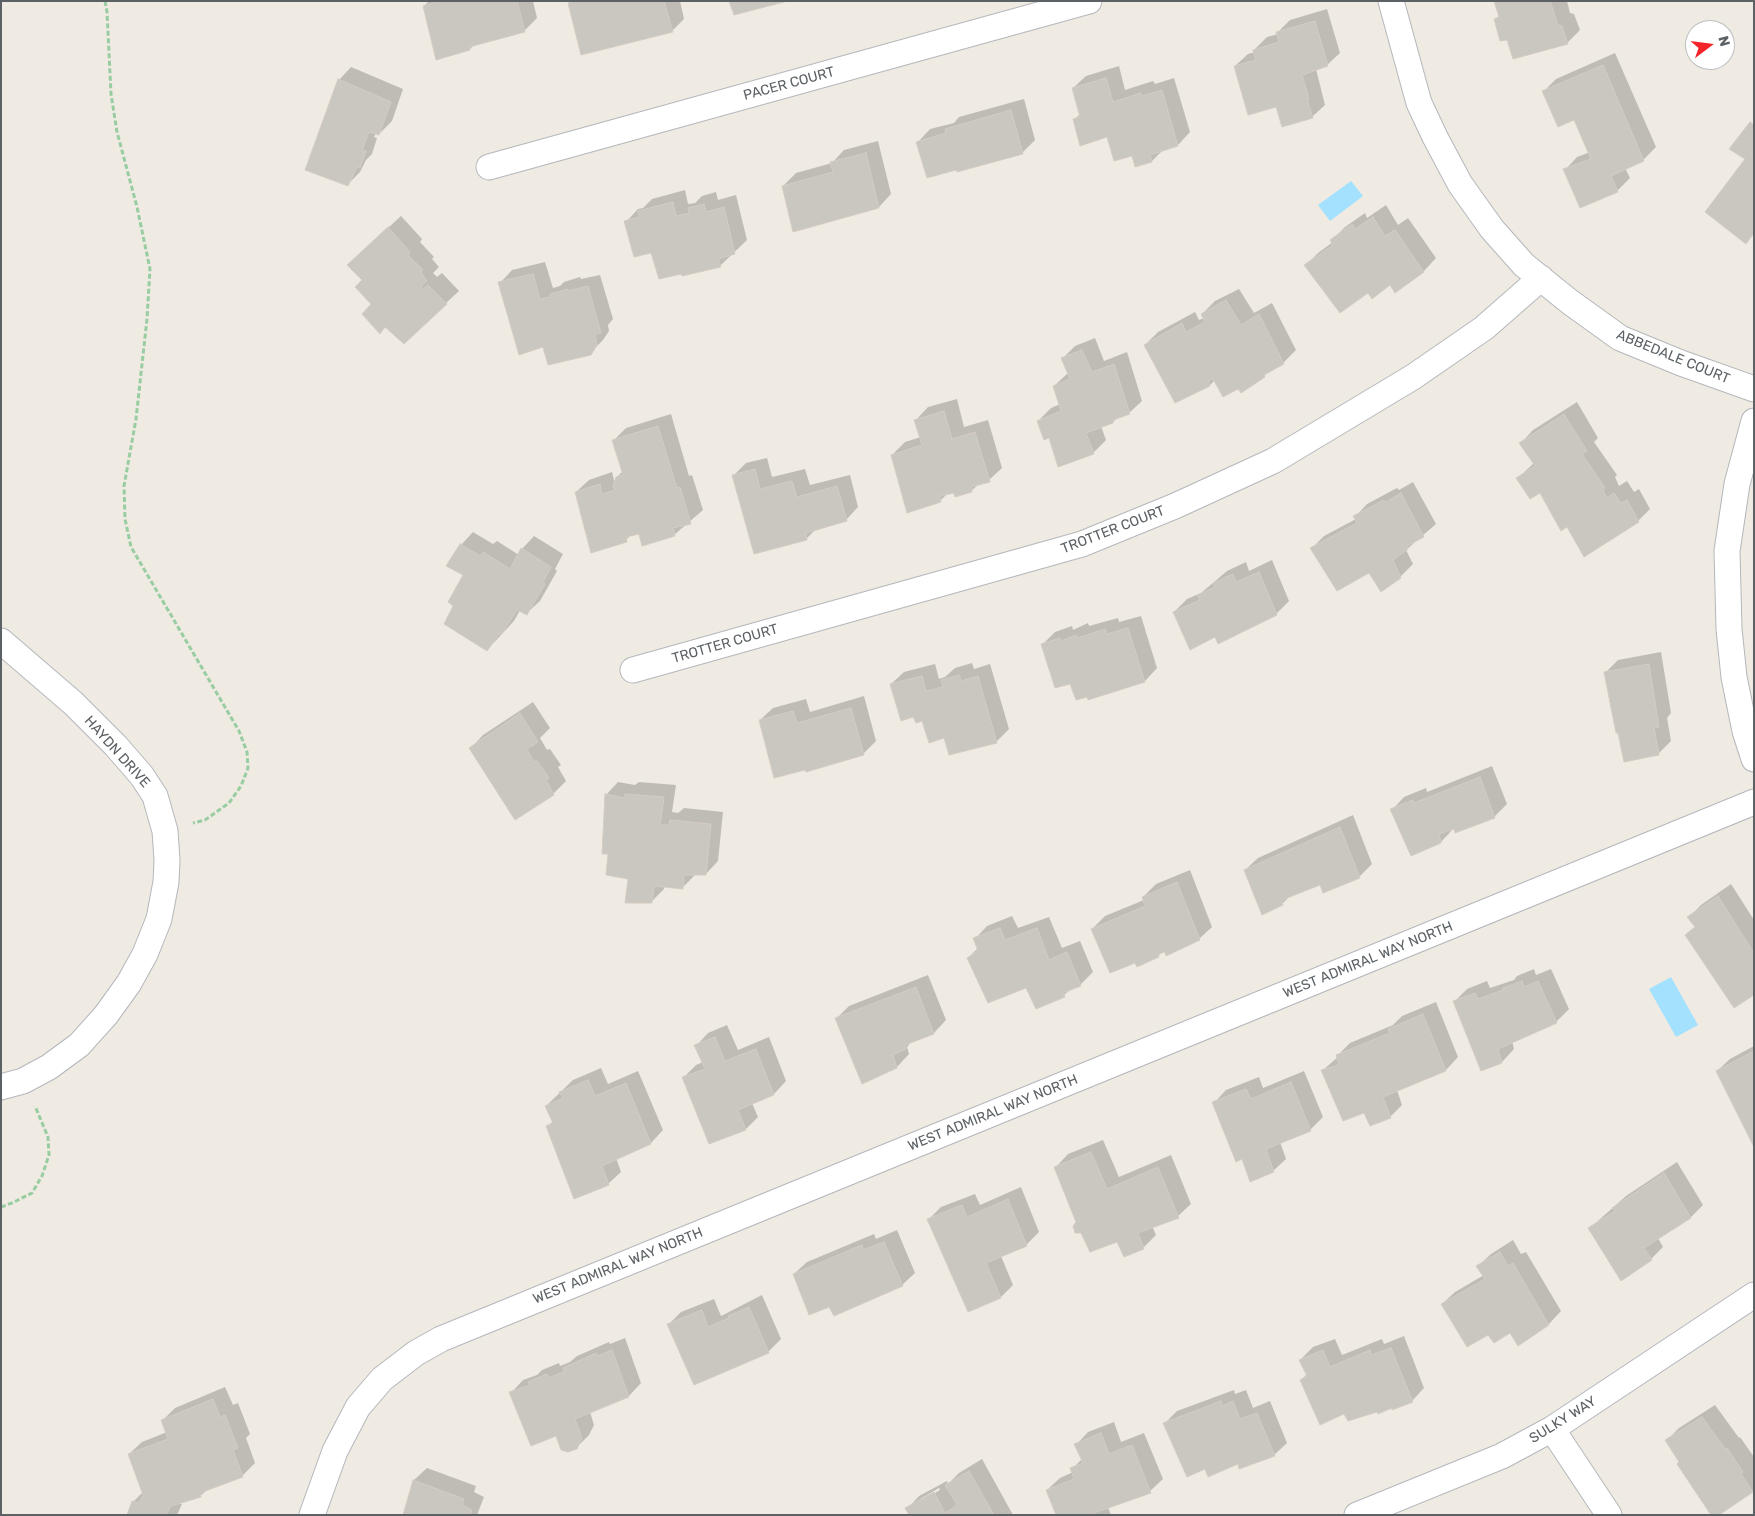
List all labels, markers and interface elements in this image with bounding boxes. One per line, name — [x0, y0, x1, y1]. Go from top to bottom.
north arrow — [1685, 20, 1735, 70]
text: N — [1714, 34, 1734, 48]
street label: PACER COURT — [742, 64, 836, 104]
street label: ABBEDALE COURT — [1614, 327, 1732, 387]
street label: TROTTER COURT — [1059, 503, 1167, 557]
street label: TROTTER COURT — [670, 621, 780, 667]
street label: HAYDN DRIVE — [80, 713, 154, 791]
street label: WEST ADMIRAL WAY NORTH — [1281, 918, 1455, 1002]
street label: WEST ADMIRAL WAY NORTH — [906, 1071, 1080, 1155]
street label: WEST ADMIRAL WAY NORTH — [531, 1224, 705, 1308]
street label: SULKY WAY — [1527, 1393, 1599, 1447]

